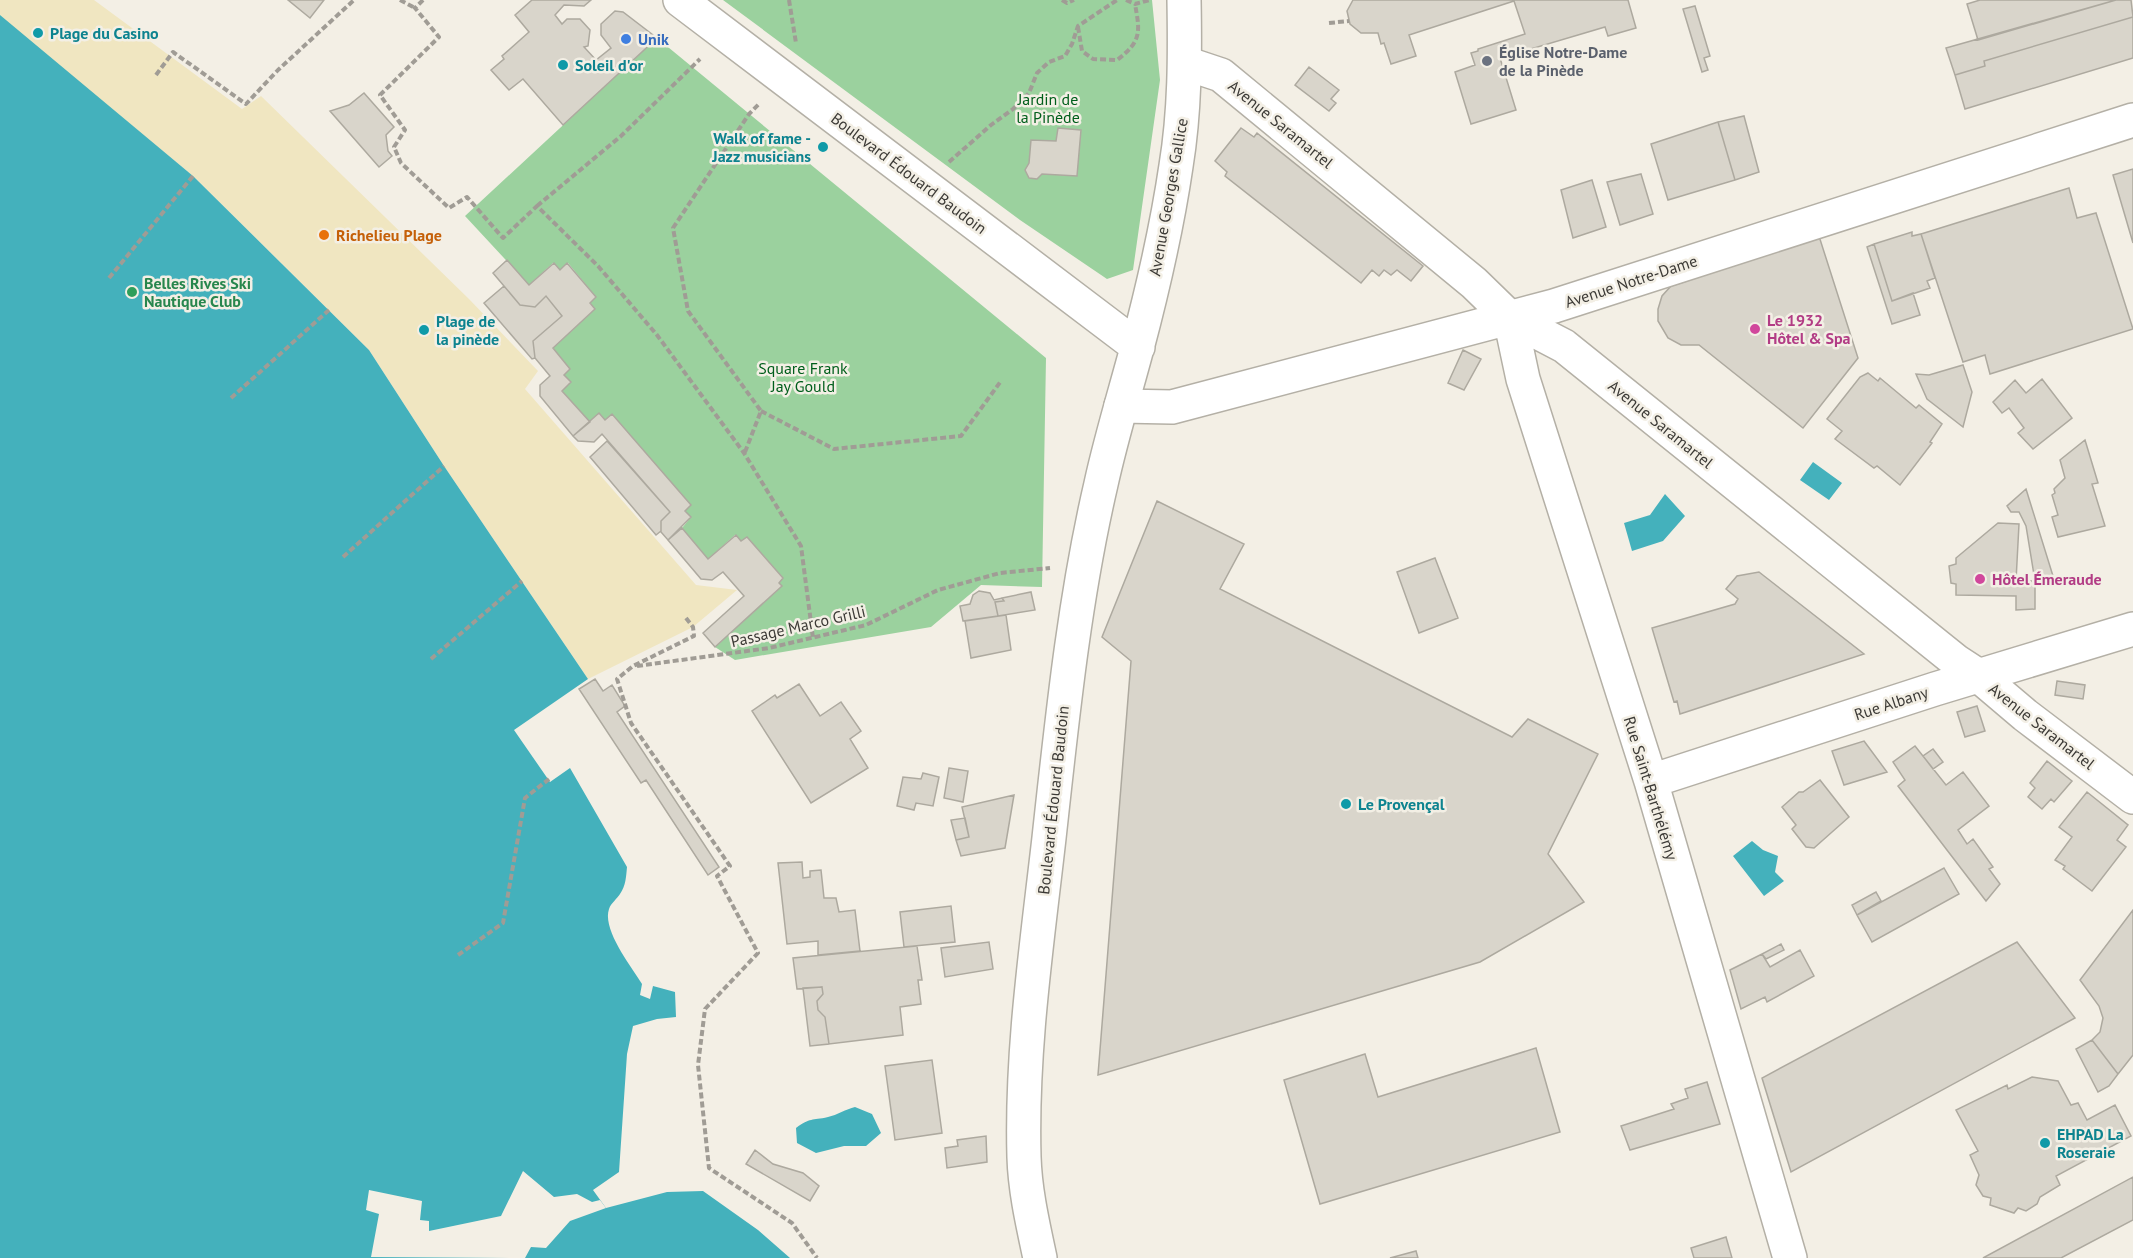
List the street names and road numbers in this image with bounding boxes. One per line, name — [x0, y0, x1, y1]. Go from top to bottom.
street label: Avenue Saramartel — [1225, 76, 1338, 173]
street label: Boulevard Édouard Baudoin — [827, 108, 991, 238]
street label: Avenue Georges Gallice — [1144, 116, 1192, 278]
street label: Avenue Notre-Dame — [1562, 250, 1700, 312]
street label: Avenue Saramartel — [1605, 376, 1718, 473]
street label: Passage Marco Grilli — [729, 601, 867, 651]
street label: Avenue Saramartel — [1985, 678, 2099, 774]
street label: Rue Albany — [1851, 681, 1931, 724]
street label: Boulevard Édouard Baudoin — [1033, 705, 1073, 895]
street label: Rue Saint-Barthélémy — [1620, 714, 1683, 863]

